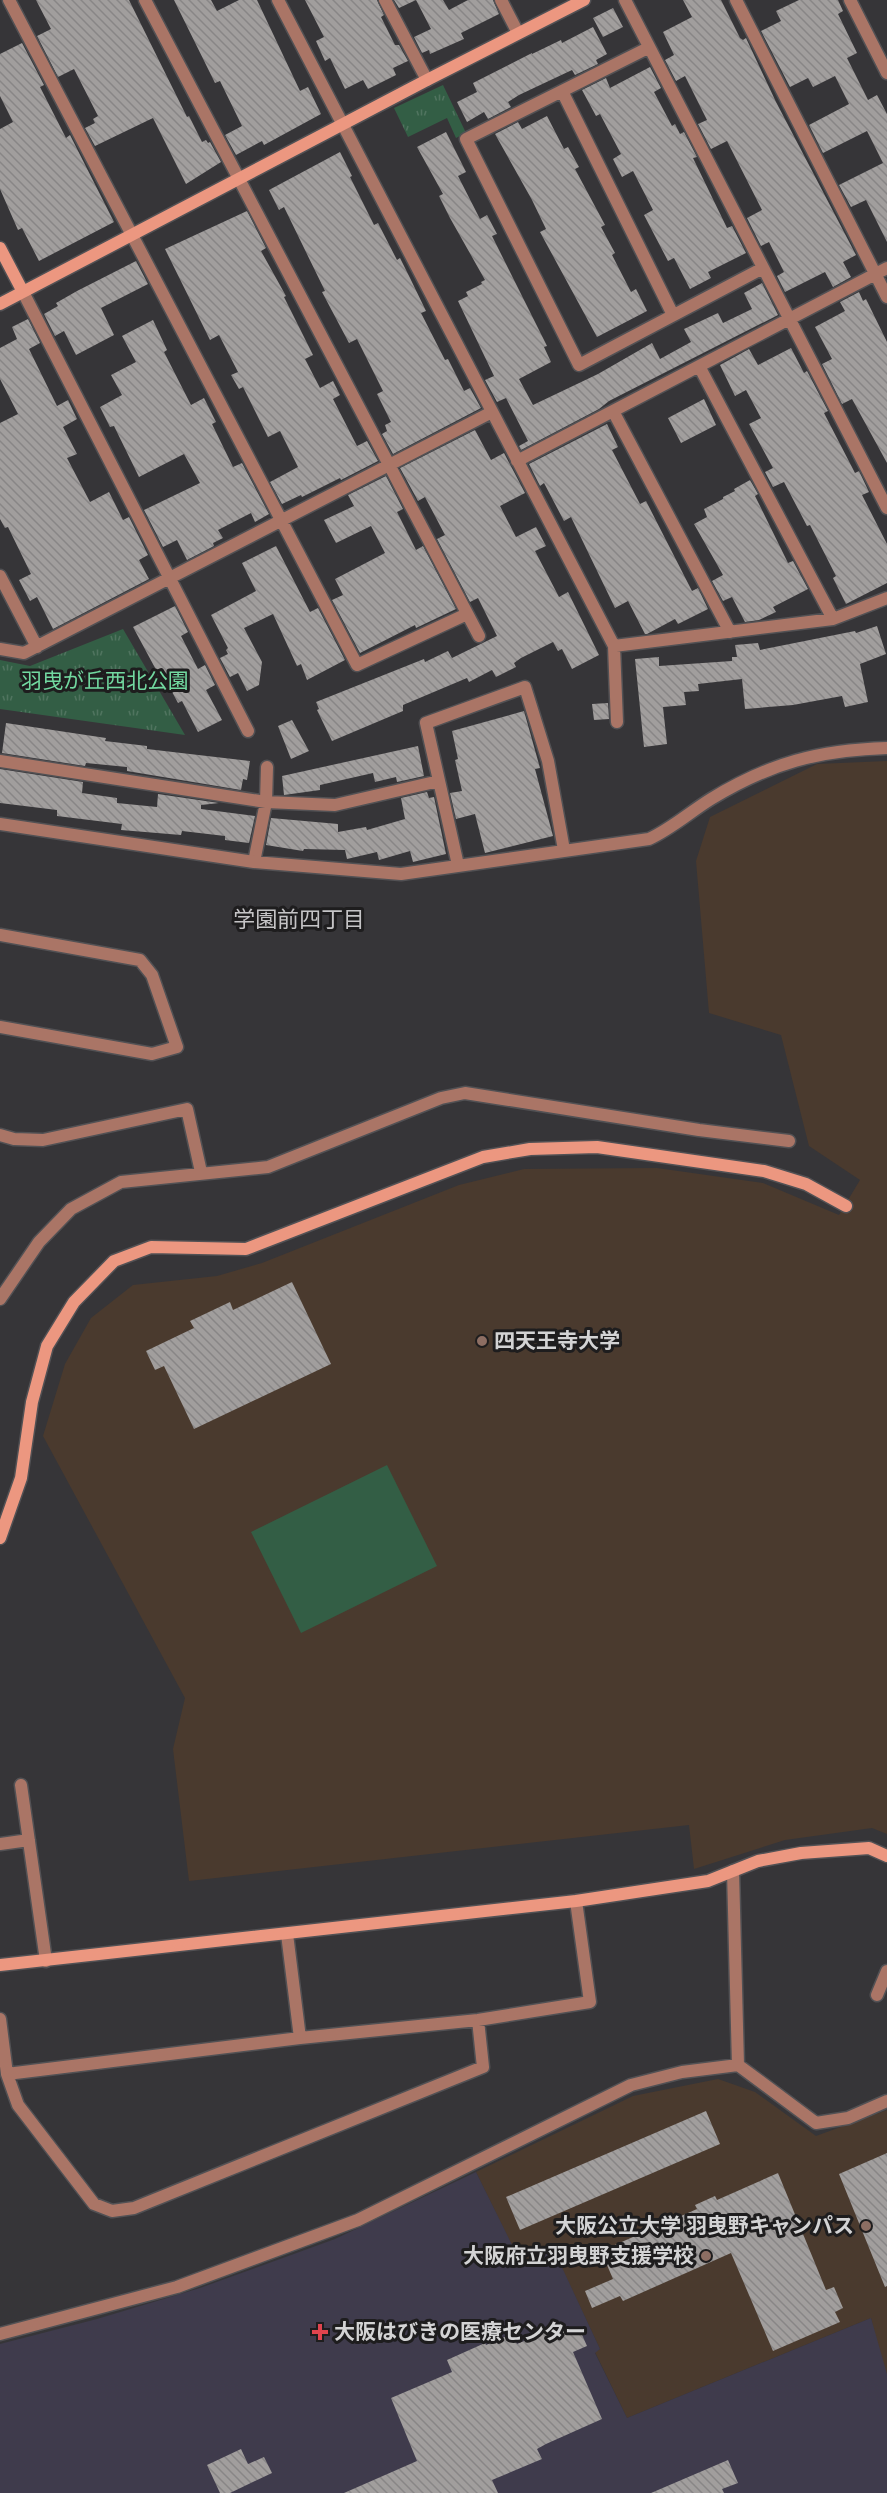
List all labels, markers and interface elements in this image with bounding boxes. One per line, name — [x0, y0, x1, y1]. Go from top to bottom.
park label: 羽曳が丘西北公園 — [21, 668, 189, 694]
district label: 学園前四丁目 — [233, 906, 365, 933]
place label: 四天王寺大学 — [494, 1328, 620, 1354]
marker: 四天王寺大学 — [475, 1334, 489, 1348]
place label: 大阪公立大学 羽曳野キャンパス — [555, 2213, 854, 2239]
marker: 大阪公立大学 羽曳野キャンパス — [859, 2219, 873, 2233]
place label: 大阪府立羽曳野支援学校 — [463, 2243, 694, 2269]
marker: 大阪府立羽曳野支援学校 — [699, 2249, 713, 2263]
place label: 大阪はびきの医療センター — [334, 2319, 586, 2345]
marker: 大阪はびきの医療センター — [311, 2323, 329, 2341]

